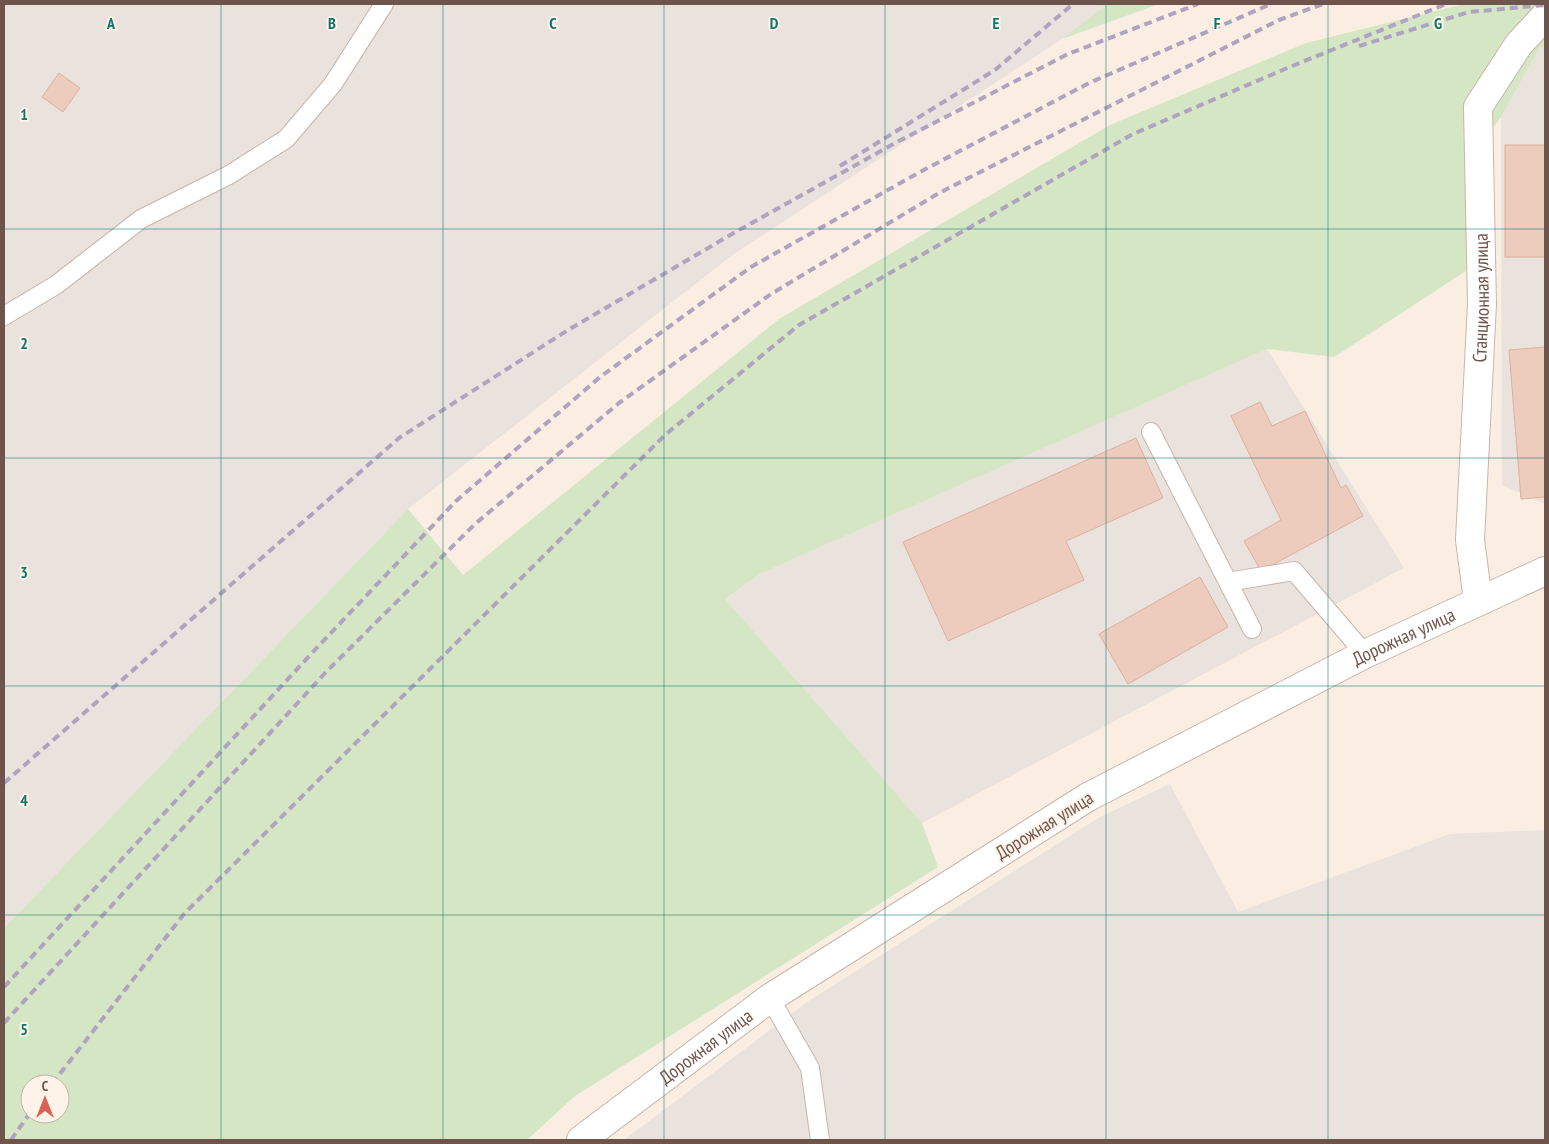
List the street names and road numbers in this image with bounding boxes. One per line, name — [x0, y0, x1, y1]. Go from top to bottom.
street label: Станционная улица — [1467, 233, 1494, 363]
street label: Дорожная улица — [1348, 602, 1459, 671]
street label: Дорожная улица — [991, 785, 1097, 865]
street label: Дорожная улица — [654, 1003, 757, 1089]

